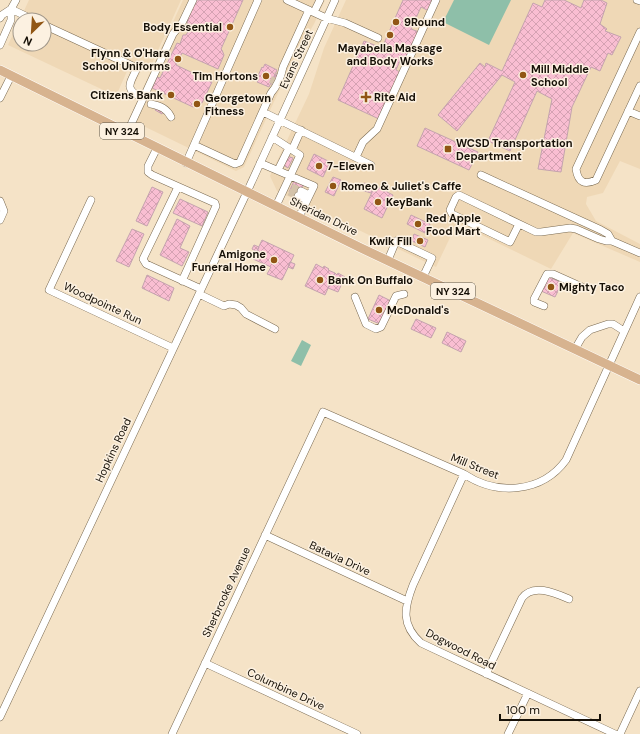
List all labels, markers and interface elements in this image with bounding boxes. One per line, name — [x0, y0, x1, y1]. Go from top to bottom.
north arrow — [12, 12, 52, 52]
place label: 9Round — [404, 15, 445, 29]
marker: 9Round — [391, 17, 401, 27]
place label: Body Essential — [143, 20, 222, 34]
marker: Body Essential — [225, 22, 235, 32]
street label: Evans Street — [276, 27, 316, 91]
marker: Mayabella Massage and Body Works — [385, 30, 395, 40]
text: N — [21, 33, 34, 49]
place label: Mayabella Massage and Body Works — [338, 41, 443, 68]
place label: Flynn & O'Hara School Uniforms — [82, 46, 170, 73]
marker: Flynn & O'Hara School Uniforms — [173, 54, 183, 64]
place label: Mill Middle School — [531, 62, 589, 89]
place label: Tim Hortons — [192, 69, 258, 83]
marker: Mill Middle School — [518, 70, 528, 80]
marker: Tim Hortons — [261, 71, 271, 81]
place label: Citizens Bank — [90, 88, 164, 102]
marker: Citizens Bank — [166, 90, 176, 100]
place label: Rite Aid — [374, 90, 416, 104]
place label: Georgetown Fitness — [205, 91, 271, 118]
marker: Rite Aid — [361, 92, 371, 102]
marker: Georgetown Fitness — [192, 99, 202, 109]
road number: NY 324 — [100, 123, 144, 139]
place label: WCSD Transportation Department — [456, 136, 573, 163]
marker: WCSD Transportation Department — [443, 144, 453, 154]
place label: 7-Eleven — [327, 159, 374, 173]
marker: 7-Eleven — [314, 161, 324, 171]
place label: Romeo & Juliet's Caffe — [341, 179, 462, 193]
marker: Romeo & Juliet's Caffe — [328, 181, 338, 191]
street label: Sheridan Drive — [288, 194, 360, 238]
place label: KeyBank — [386, 195, 433, 209]
marker: KeyBank — [373, 197, 383, 207]
place label: Red Apple Food Mart — [426, 211, 481, 238]
marker: Red Apple Food Mart — [413, 219, 423, 229]
place label: Kwik Fill — [369, 234, 412, 248]
marker: Kwik Fill — [415, 236, 425, 246]
place label: Amigone Funeral Home — [192, 247, 266, 274]
marker: Amigone Funeral Home — [269, 255, 279, 265]
place label: Bank On Buffalo — [328, 273, 413, 287]
marker: Bank On Buffalo — [315, 275, 325, 285]
street label: Woodpointe Run — [62, 279, 144, 327]
place label: Mighty Taco — [559, 280, 625, 294]
marker: Mighty Taco — [546, 282, 556, 292]
road number: NY 324 — [431, 283, 475, 299]
place label: McDonald's — [387, 303, 449, 317]
marker: McDonald's — [374, 305, 384, 315]
street label: Hopkins Road — [92, 415, 134, 484]
street label: Mill Street — [449, 450, 501, 482]
street label: Batavia Drive — [307, 538, 373, 578]
street label: Sherbrooke Avenue — [199, 544, 253, 640]
street label: Dogwood Road — [424, 625, 498, 673]
street label: Columbine Drive — [245, 665, 327, 713]
scale bar — [500, 696, 600, 722]
text: 100 m — [506, 702, 540, 718]

